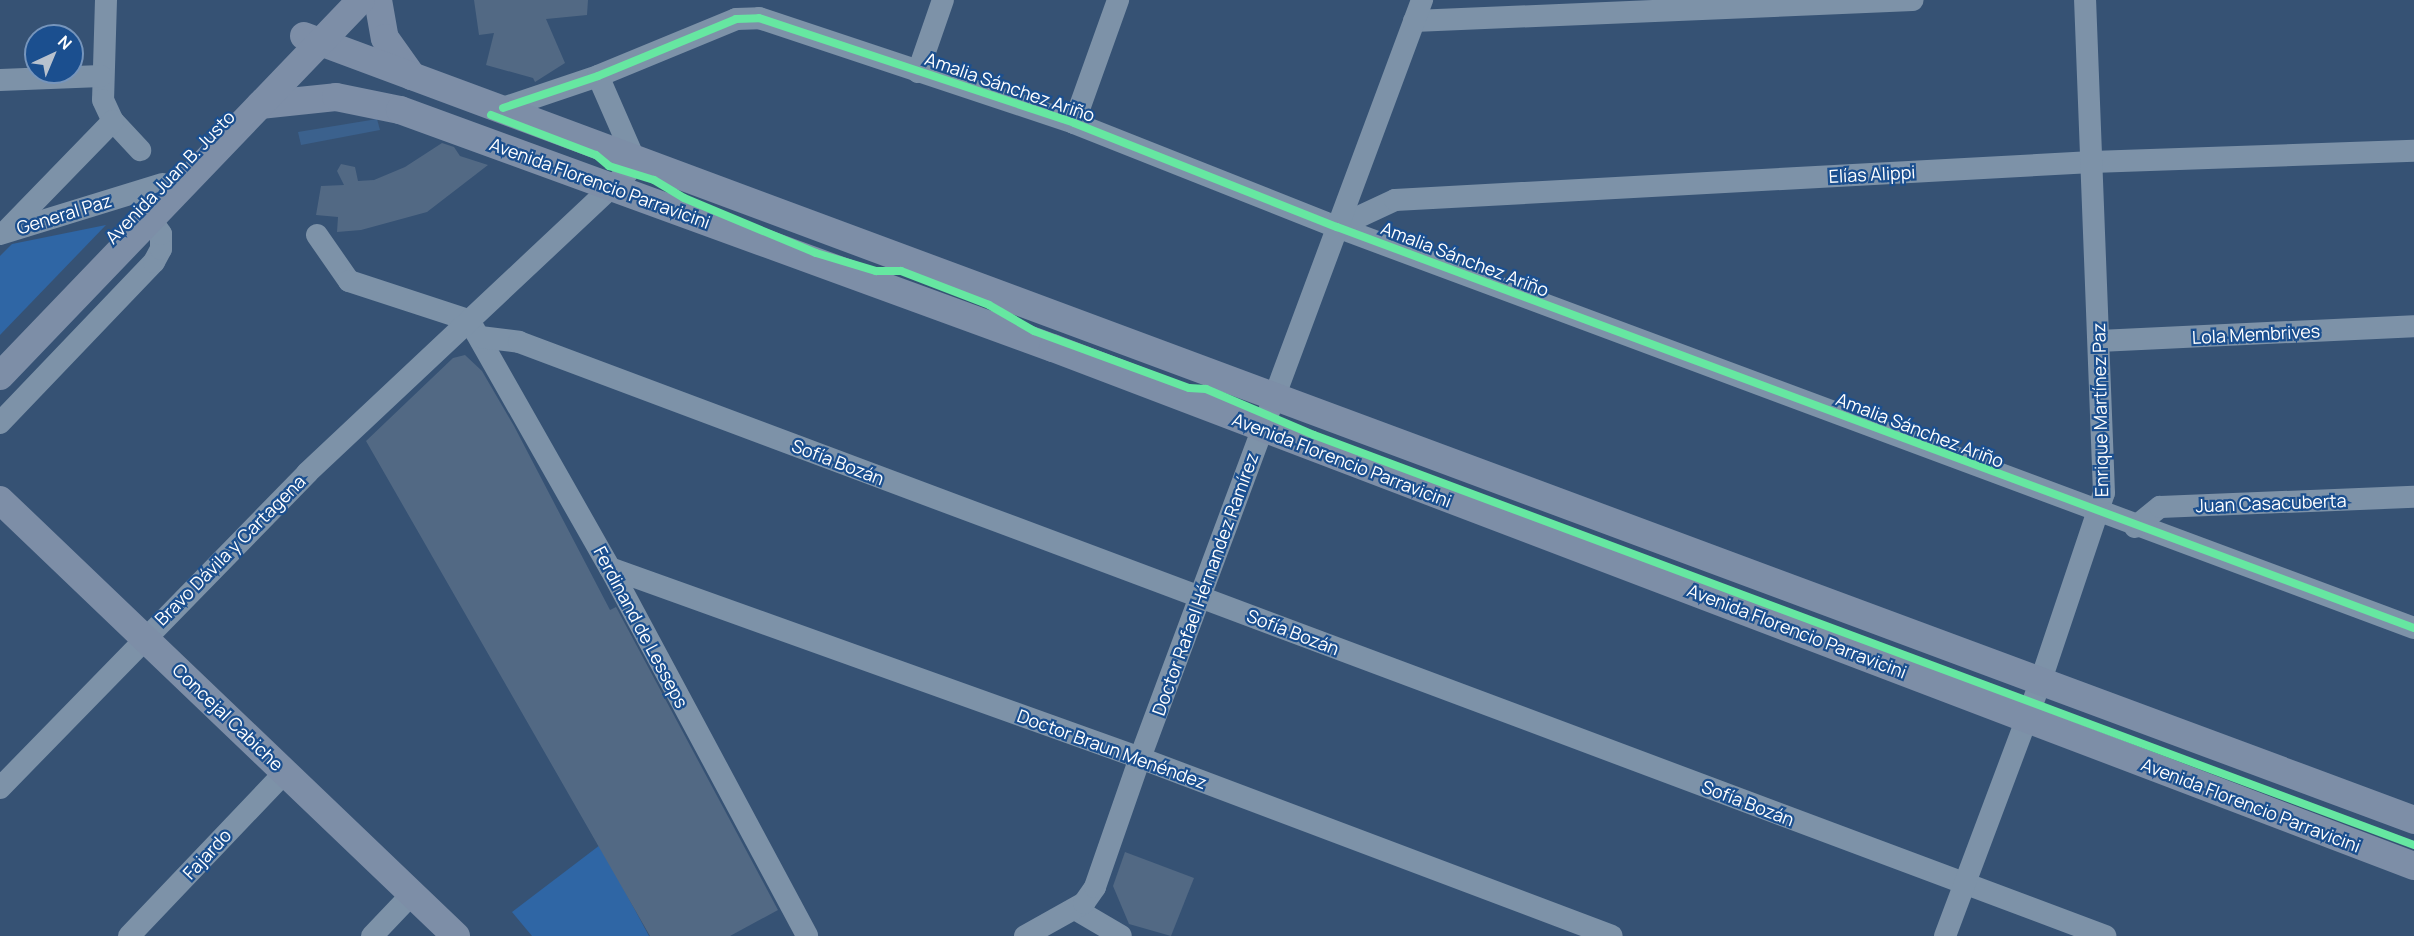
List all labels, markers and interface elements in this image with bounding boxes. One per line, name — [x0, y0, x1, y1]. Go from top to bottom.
north arrow — [24, 24, 84, 84]
text: N — [53, 31, 77, 54]
street label: Amalia Sánchez Ariño — [922, 48, 1098, 126]
street label: Avenida Juan B. Justo — [101, 106, 239, 248]
street label: Avenida Florencio Parravicini — [487, 133, 713, 233]
street label: Elías Alippi — [1828, 161, 1916, 187]
street label: General Paz — [14, 189, 114, 239]
street label: Amalia Sánchez Ariño — [1378, 217, 1552, 301]
street label: Lola Membrives — [2191, 320, 2321, 348]
street label: Enrique Martínez Paz — [2088, 323, 2112, 497]
street label: Amalia Sánchez Ariño — [1833, 388, 2007, 472]
street label: Avenida Florencio Parravicini — [1229, 408, 1455, 512]
street label: Sofía Bozán — [789, 435, 887, 489]
street label: Doctor Rafael Hérnandez Ramírez — [1147, 450, 1263, 718]
street label: Bravo Dávila y Cartagena — [150, 470, 310, 630]
street label: Juan Casacuberta — [2195, 490, 2347, 516]
street label: Ferdinand de Lesseps — [589, 543, 693, 711]
street label: Avenida Florencio Parravicini — [1684, 579, 1910, 683]
street label: Sofía Bozán — [1244, 605, 1342, 659]
street label: Concejal Cabiche — [168, 659, 288, 775]
street label: Doctor Braun Menéndez — [1014, 705, 1210, 793]
street label: Avenida Florencio Parravicini — [2138, 753, 2364, 857]
street label: Sofía Bozán — [1699, 776, 1797, 830]
street label: Fajardo — [178, 824, 236, 884]

